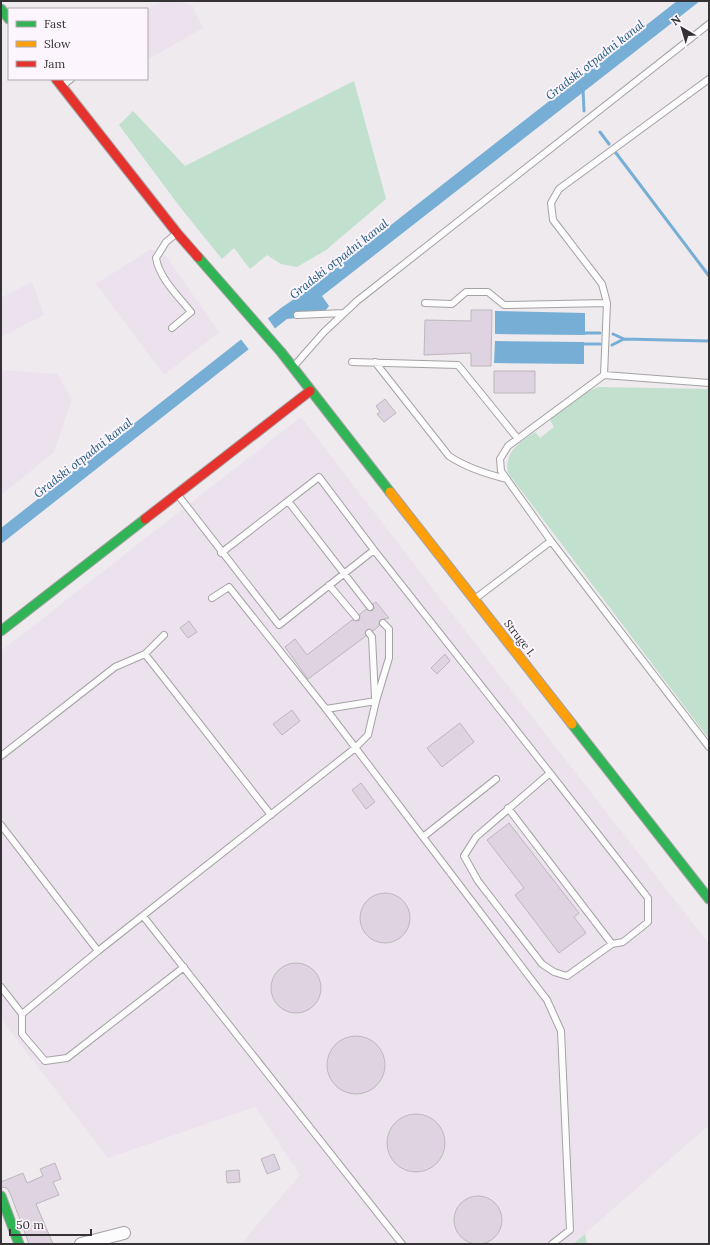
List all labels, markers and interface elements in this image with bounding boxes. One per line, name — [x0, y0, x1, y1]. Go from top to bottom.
legend — [8, 8, 148, 80]
north arrow — [662, 8, 702, 48]
text: N — [668, 12, 684, 28]
text: Fast — [44, 16, 67, 31]
water label: Gradski otpadni kanal — [542, 16, 648, 103]
text: Slow — [44, 36, 71, 51]
text: Jam — [43, 56, 65, 71]
water label: Gradski otpadni kanal — [286, 215, 392, 302]
water label: Gradski otpadni kanal — [30, 414, 136, 501]
street label: Struge I. — [501, 617, 539, 659]
scale bar — [10, 1211, 91, 1237]
text: 50 m — [16, 1217, 44, 1232]

